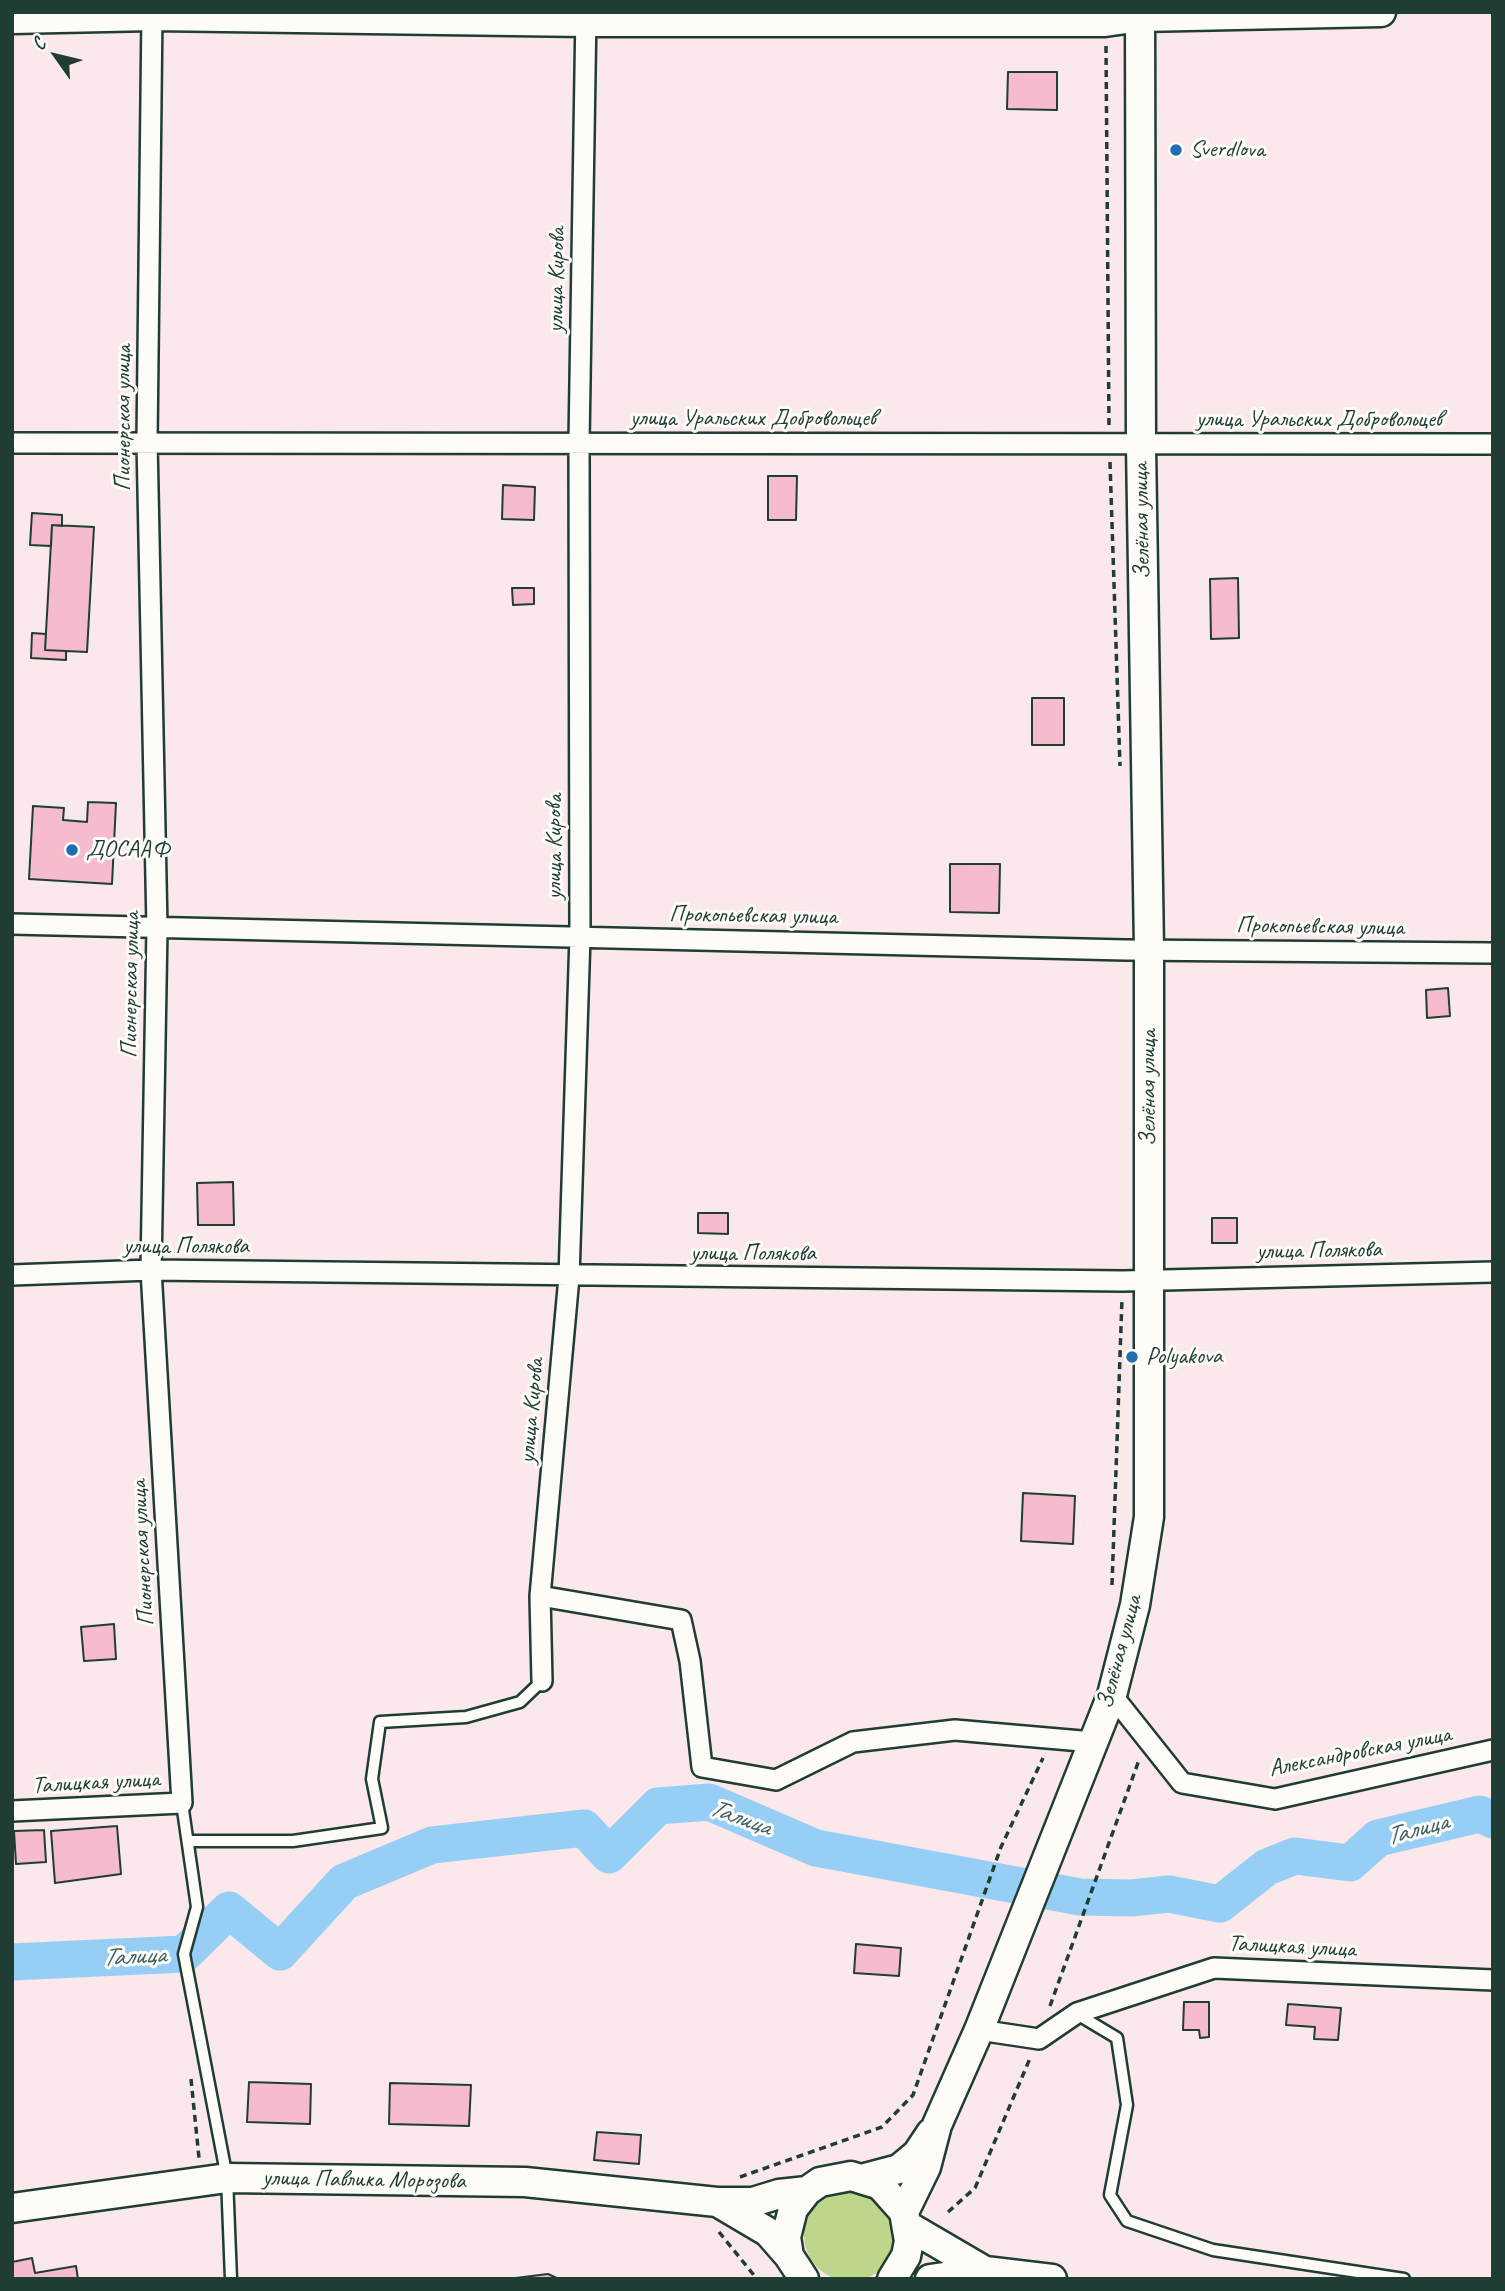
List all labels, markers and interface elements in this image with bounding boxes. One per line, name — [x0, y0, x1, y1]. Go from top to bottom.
north arrow — [21, 21, 91, 91]
text: С — [26, 34, 51, 55]
place label: Sverdlova — [1190, 136, 1265, 164]
marker: Sverdlova — [1168, 142, 1184, 158]
street label: улица Кирова — [542, 227, 572, 333]
street label: Пионерская улица — [110, 345, 138, 491]
street label: улица Уральских Добровольцев — [630, 405, 876, 433]
street label: улица Уральских Добровольцев — [1196, 406, 1442, 434]
street label: Зелёная улица — [1127, 462, 1157, 580]
street label: улица Кирова — [541, 794, 569, 900]
place label: ДОСААФ — [86, 836, 169, 864]
marker: ДОСААФ — [64, 842, 80, 858]
street label: Прокопьевская улица — [669, 900, 837, 932]
street label: Прокопьевская улица — [1236, 911, 1404, 943]
street label: Пионерская улица — [115, 912, 147, 1058]
street label: Зелёная улица — [1135, 1030, 1163, 1146]
street label: улица Полякова — [123, 1233, 249, 1261]
street label: улица Полякова — [1256, 1236, 1382, 1266]
street label: улица Полякова — [690, 1240, 816, 1268]
place label: Polyakova — [1146, 1343, 1222, 1371]
marker: Polyakova — [1124, 1349, 1140, 1365]
street label: улица Кирова — [513, 1357, 551, 1465]
street label: Пионерская улица — [125, 1479, 161, 1627]
street label: Зелёная улица — [1091, 1592, 1149, 1712]
street label: Александровская улица — [1266, 1720, 1454, 1784]
street label: Талицкая улица — [32, 1765, 160, 1801]
water label: Талица — [705, 1793, 775, 1843]
water label: Талица — [1383, 1807, 1451, 1853]
street label: Талицкая улица — [1228, 1929, 1356, 1965]
water label: Талица — [102, 1940, 166, 1974]
street label: улица Павлика Морозова — [262, 2164, 466, 2196]

